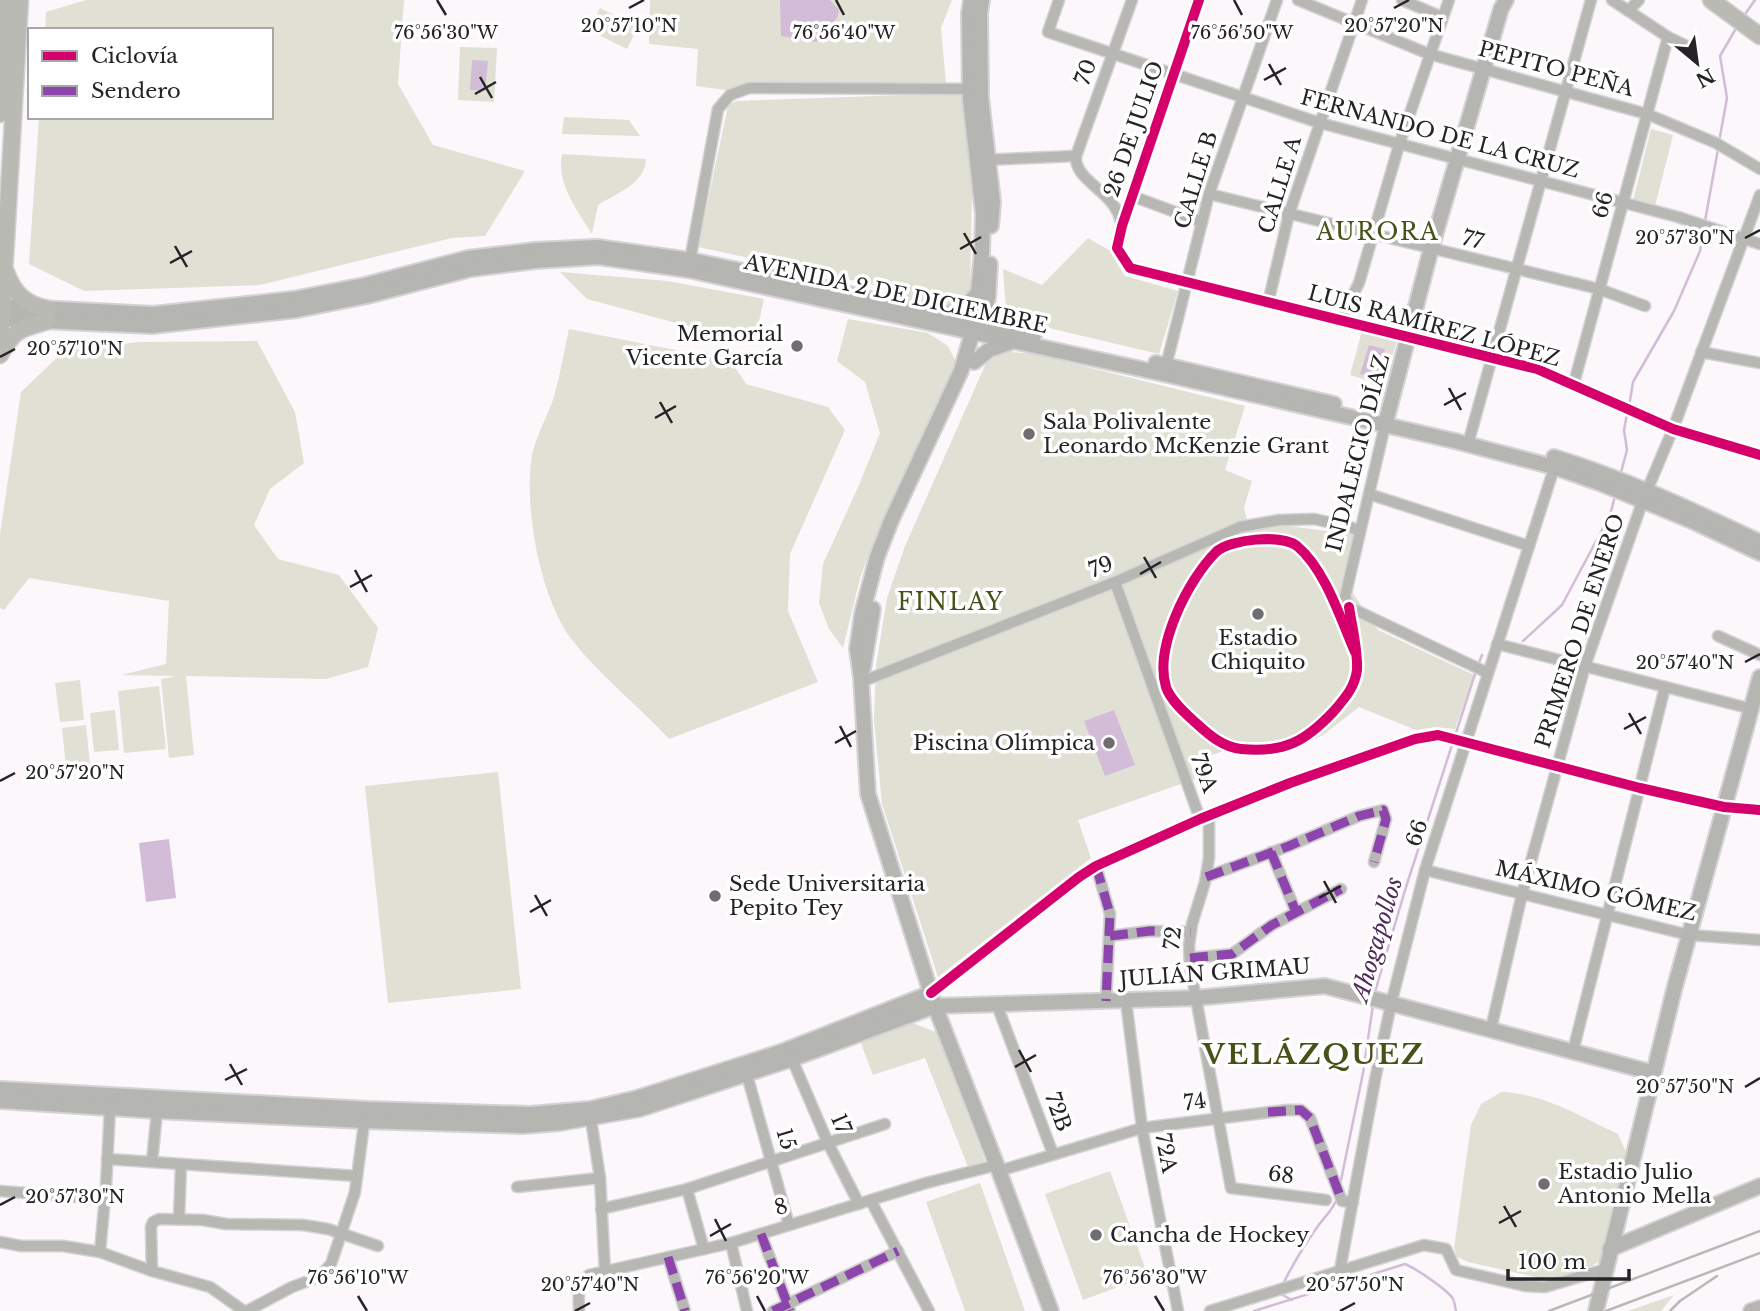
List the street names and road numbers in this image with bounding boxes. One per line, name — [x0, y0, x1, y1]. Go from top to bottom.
street label: PEPITO PEÑA — [1475, 36, 1637, 102]
street label: 70 — [1069, 56, 1103, 88]
street label: 26 DE JULIO — [1099, 58, 1169, 200]
street label: FERNANDO DE LA CRUZ — [1298, 84, 1582, 184]
street label: CALLE B — [1169, 128, 1223, 232]
street label: CALLE A — [1253, 133, 1307, 237]
street label: 66 — [1587, 189, 1619, 221]
street label: 77 — [1460, 225, 1487, 255]
street label: AVENIDA 2 DE DICIEMBRE — [741, 249, 1050, 339]
street label: LUIS RAMÍREZ LÓPEZ — [1305, 280, 1563, 372]
street label: INDALECIO DÍAZ — [1321, 351, 1395, 555]
street label: PRIMERO DE ENERO — [1530, 511, 1630, 751]
street label: 79 — [1085, 550, 1117, 584]
street label: 79A — [1185, 750, 1223, 797]
street label: 66 — [1400, 816, 1434, 850]
street label: MÁXIMO GÓMEZ — [1493, 855, 1699, 927]
street label: 72 — [1159, 925, 1187, 951]
street label: JULIÁN GRIMAU — [1116, 953, 1311, 993]
street label: 74 — [1182, 1088, 1208, 1116]
street label: 72B — [1039, 1089, 1077, 1135]
street label: 17 — [825, 1110, 857, 1139]
street label: 15 — [771, 1125, 801, 1153]
street label: 72A — [1149, 1131, 1183, 1176]
street label: 68 — [1266, 1160, 1296, 1190]
street label: 8 — [771, 1193, 791, 1221]

